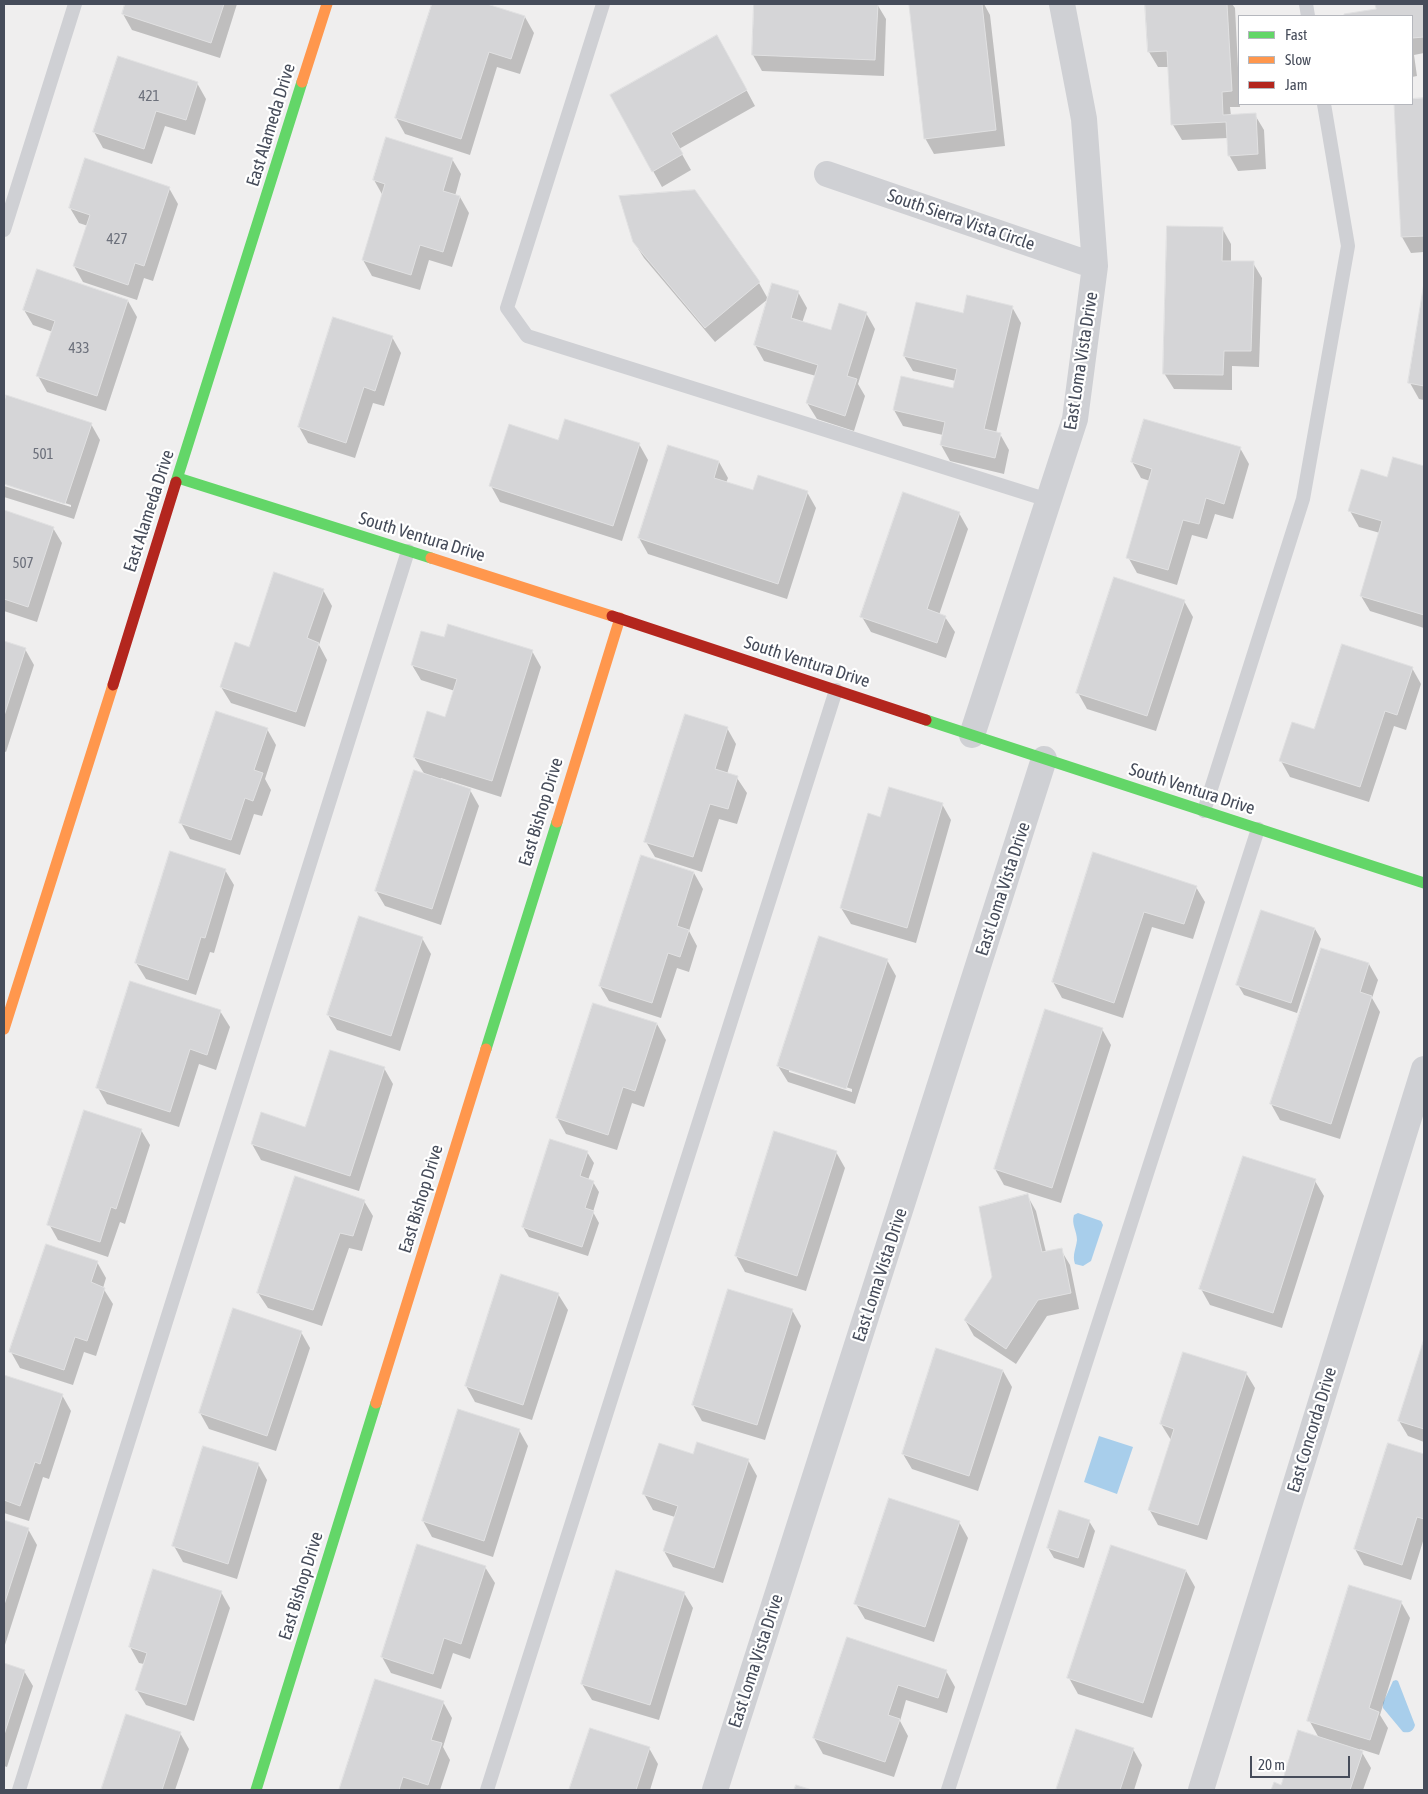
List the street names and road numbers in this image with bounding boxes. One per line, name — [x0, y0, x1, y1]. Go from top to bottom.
street label: East Alameda Drive — [242, 61, 300, 189]
street label: South Sierra Vista Circle — [885, 185, 1037, 255]
street label: East Loma Vista Drive — [1059, 290, 1103, 432]
street label: East Alameda Drive — [119, 447, 179, 575]
street label: South Ventura Drive — [356, 508, 488, 566]
street label: South Ventura Drive — [741, 632, 873, 692]
street label: East Bishop Drive — [514, 755, 568, 869]
street label: South Ventura Drive — [1126, 759, 1258, 819]
street label: East Loma Vista Drive — [971, 819, 1035, 959]
street label: East Bishop Drive — [394, 1142, 448, 1256]
street label: East Loma Vista Drive — [848, 1205, 912, 1345]
street label: East Concorda Drive — [1283, 1365, 1341, 1495]
street label: East Bishop Drive — [274, 1529, 328, 1643]
street label: East Loma Vista Drive — [724, 1591, 788, 1731]

